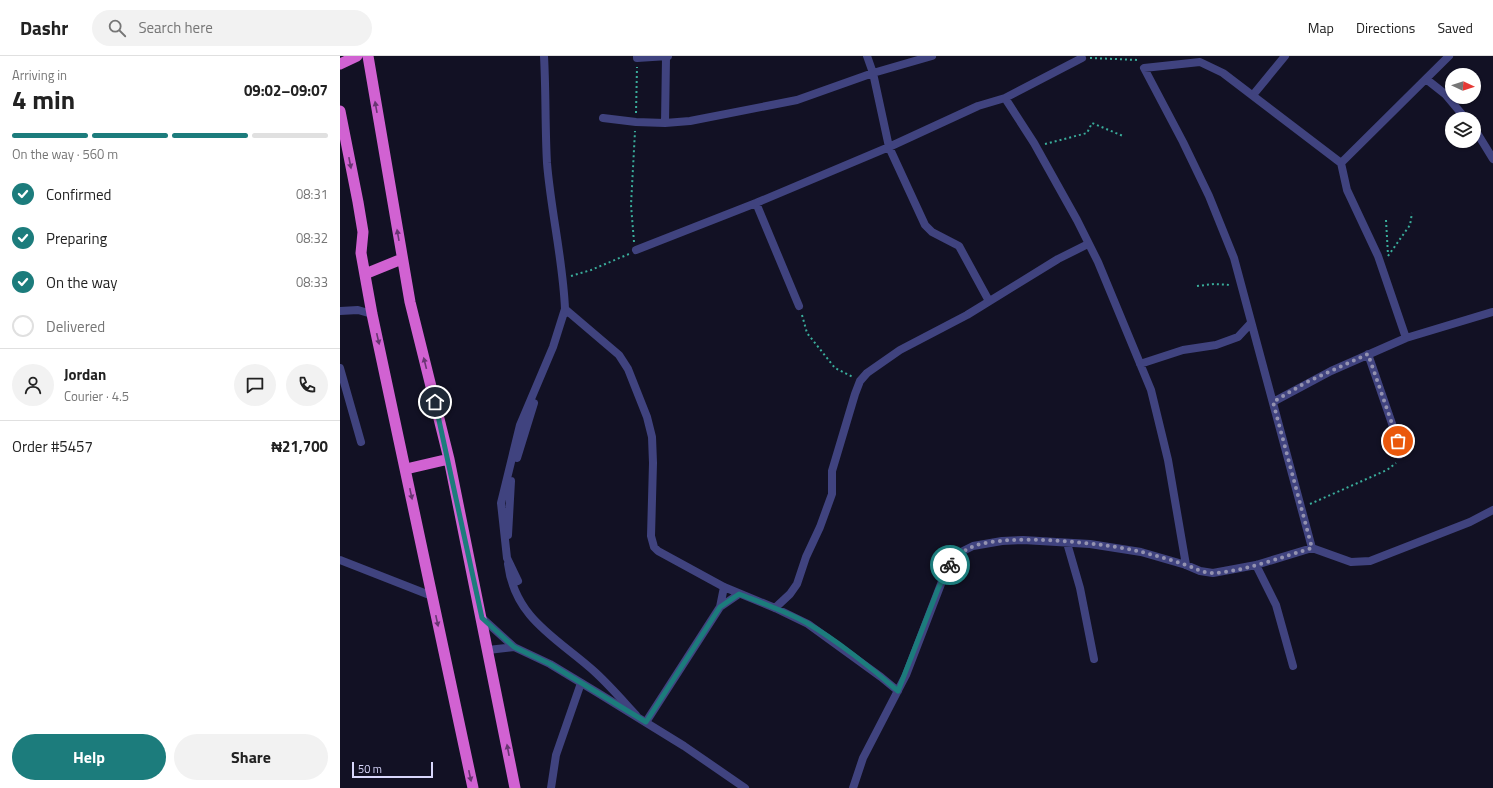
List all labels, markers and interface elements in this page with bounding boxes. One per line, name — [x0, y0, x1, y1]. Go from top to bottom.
search box — [92, 10, 372, 46]
text: Dashr — [20, 13, 68, 42]
text: Search here — [138, 16, 213, 39]
icon: search — [106, 17, 128, 39]
text: Map — [1308, 17, 1334, 38]
text: Directions — [1356, 17, 1415, 38]
text: Saved — [1437, 17, 1473, 38]
text: Arriving in — [12, 65, 67, 85]
north arrow — [1445, 68, 1481, 104]
map controls — [1445, 68, 1481, 148]
text: 09:02–09:07 — [244, 79, 328, 102]
text: 4 min — [12, 80, 75, 119]
one-way arrow — [373, 101, 379, 113]
button: layers — [1445, 112, 1481, 148]
text: On the way · 560 m — [12, 144, 118, 164]
one-way arrow — [348, 157, 354, 169]
icon: check — [12, 183, 34, 205]
text: Confirmed — [46, 183, 111, 206]
text: 08:31 — [296, 184, 328, 204]
icon: check — [12, 227, 34, 249]
text: Preparing — [46, 227, 107, 250]
text: 08:32 — [296, 228, 328, 248]
one-way arrow — [395, 229, 401, 242]
icon: check — [12, 271, 34, 293]
text: On the way — [46, 271, 118, 294]
text: 08:33 — [296, 272, 328, 292]
text: Delivered — [46, 315, 105, 338]
one-way arrow — [375, 333, 381, 346]
one-way arrow — [422, 356, 428, 368]
text: Jordan — [64, 363, 106, 386]
button: person — [12, 364, 54, 406]
button: chat — [234, 364, 276, 406]
button: phone — [286, 364, 328, 406]
pin — [418, 385, 452, 419]
text: Courier · 4.5 — [64, 386, 129, 406]
icon: home — [424, 391, 446, 413]
pin — [1381, 424, 1415, 458]
icon: bag — [1387, 430, 1409, 452]
text: Order #5457 — [12, 435, 93, 458]
text: ₦21,700 — [271, 435, 328, 458]
one-way arrow — [408, 488, 414, 500]
courier — [930, 545, 970, 585]
icon: bike — [939, 554, 961, 576]
one-way arrow — [435, 615, 441, 627]
button: Help — [12, 734, 166, 780]
button: Share — [174, 734, 328, 780]
one-way arrow — [504, 744, 510, 756]
scale bar — [352, 760, 433, 779]
text: 50 m — [358, 761, 382, 777]
one-way arrow — [467, 770, 473, 782]

